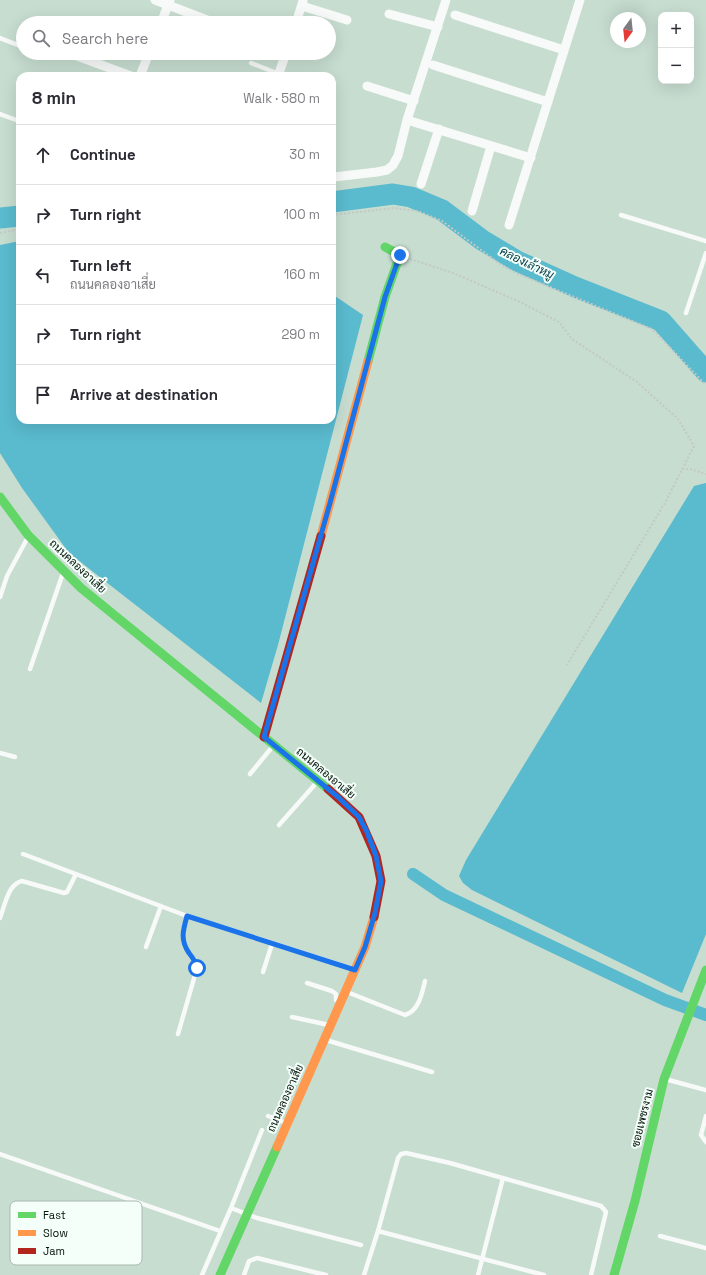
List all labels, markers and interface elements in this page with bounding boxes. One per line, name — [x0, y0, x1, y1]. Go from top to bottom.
north arrow — [610, 12, 646, 48]
map controls — [658, 12, 694, 84]
button: + — [658, 12, 694, 48]
search box — [16, 16, 336, 60]
icon: search — [30, 27, 52, 49]
text: Search here — [62, 29, 148, 48]
button: − — [658, 48, 694, 84]
text: 8 min — [32, 87, 76, 109]
text: Walk · 580 m — [243, 90, 320, 107]
icon: ahead — [32, 144, 54, 166]
text: Continue — [70, 145, 136, 164]
text: 30 m — [289, 146, 320, 163]
icon: right — [32, 204, 54, 226]
text: Turn right — [70, 205, 141, 224]
text: 100 m — [283, 206, 320, 223]
water label: คลองเล้าหมู — [497, 243, 557, 283]
route end — [391, 246, 409, 264]
text: Turn left — [70, 256, 132, 275]
icon: left — [32, 264, 54, 286]
text: 160 m — [284, 266, 320, 283]
text: ถนนคลองอาเสี่ย — [70, 276, 156, 293]
icon: right — [32, 324, 54, 346]
text: Turn right — [70, 325, 141, 344]
text: 290 m — [281, 326, 320, 343]
icon: arrive — [32, 384, 54, 406]
text: Arrive at destination — [70, 385, 218, 404]
street label: ถนนคลองอาเสี่ย — [47, 533, 112, 596]
street label: ถนนคลองอาเสี่ย — [294, 741, 361, 802]
route start — [188, 959, 206, 977]
street label: ถนนคลองอาเสี่ย — [260, 1060, 306, 1134]
street label: ซอยเพชรงาม — [628, 1087, 656, 1149]
legend — [10, 1201, 142, 1265]
text: Fast — [43, 1208, 66, 1222]
text: Slow — [43, 1226, 68, 1240]
text: Jam — [43, 1244, 65, 1258]

